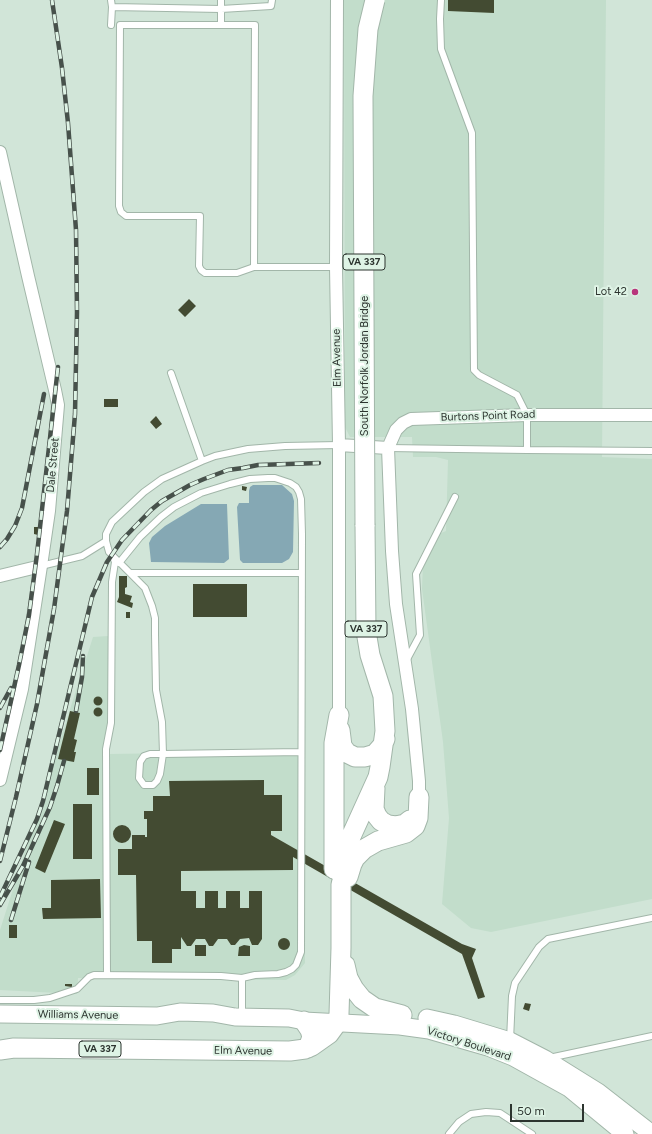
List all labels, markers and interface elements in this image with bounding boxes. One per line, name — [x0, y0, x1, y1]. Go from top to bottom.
road number: VA 337 — [343, 254, 385, 270]
place label: Lot 42 — [595, 285, 627, 299]
marker: Lot 42 — [630, 287, 640, 297]
street label: South Norfolk Jordan Bridge — [358, 296, 372, 436]
street label: Elm Avenue — [330, 329, 344, 387]
street label: Burtons Point Road — [441, 408, 535, 424]
street label: Dale Street — [44, 437, 62, 493]
road number: VA 337 — [345, 621, 387, 637]
street label: Williams Avenue — [38, 1008, 118, 1022]
street label: Victory Boulevard — [425, 1024, 513, 1064]
road number: VA 337 — [79, 1041, 121, 1057]
street label: Elm Avenue — [214, 1044, 272, 1058]
scale bar — [512, 1096, 586, 1122]
text: 50 m — [517, 1104, 545, 1118]

